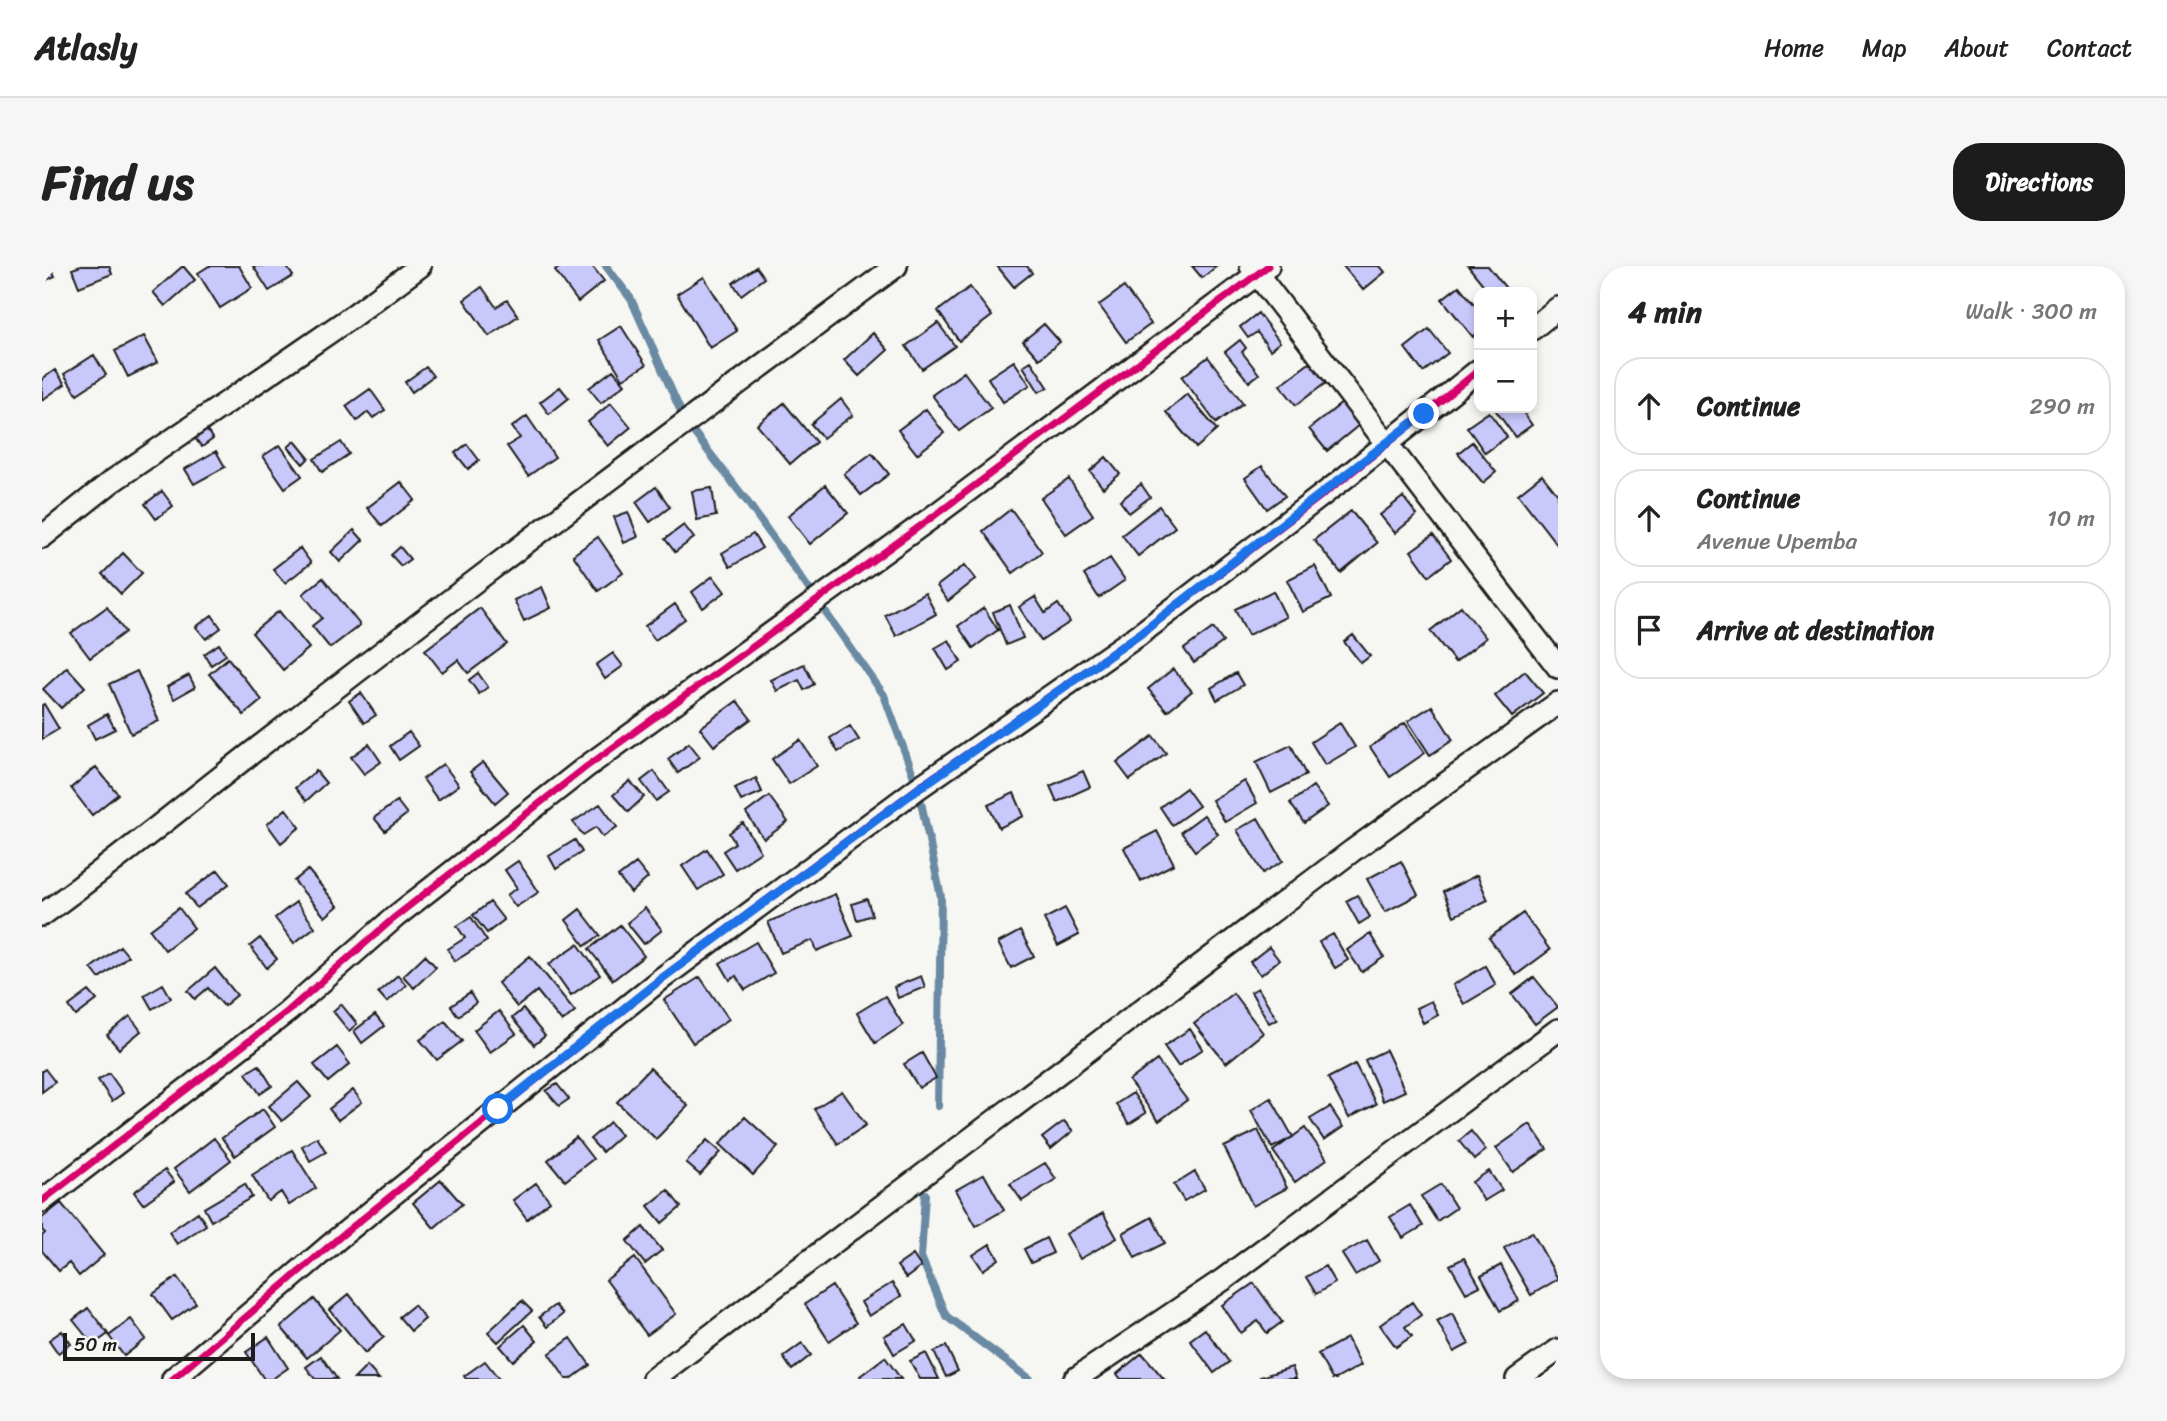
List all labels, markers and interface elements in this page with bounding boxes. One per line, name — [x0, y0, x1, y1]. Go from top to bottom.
text: Atlasly — [35, 19, 137, 77]
text: Home — [1764, 27, 1824, 69]
text: Map — [1862, 27, 1906, 69]
text: About — [1944, 27, 2009, 69]
text: Contact — [2047, 27, 2132, 69]
text: Find us — [42, 139, 194, 226]
button: Directions — [1953, 143, 2125, 221]
text: 4 min — [1628, 285, 1702, 339]
map controls — [1474, 287, 1537, 413]
button: + — [1474, 287, 1537, 350]
text: Walk · 300 m — [1965, 291, 2097, 332]
button: − — [1474, 350, 1537, 413]
text: Continue — [1697, 383, 1800, 429]
text: 290 m — [2029, 386, 2095, 427]
icon: ahead — [1630, 387, 1668, 425]
route end — [1408, 398, 1439, 429]
text: Continue — [1697, 475, 1800, 521]
text: 10 m — [2047, 498, 2095, 539]
icon: ahead — [1630, 499, 1668, 537]
text: Avenue Upemba — [1697, 521, 1857, 562]
text: Arrive at destination — [1697, 607, 1934, 653]
icon: arrive — [1630, 611, 1668, 649]
route start — [482, 1093, 513, 1124]
text: 50 m — [74, 1328, 117, 1361]
scale bar — [63, 1330, 256, 1362]

